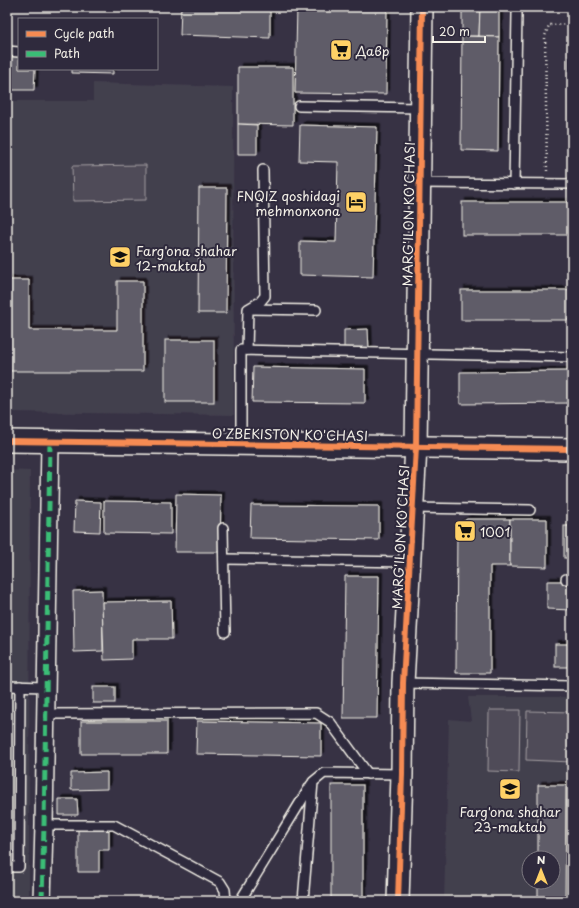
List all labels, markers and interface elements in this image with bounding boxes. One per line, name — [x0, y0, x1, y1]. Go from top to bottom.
legend — [18, 18, 158, 70]
scale bar — [433, 18, 485, 44]
text: 20 m — [439, 22, 470, 40]
text: Cycle path — [54, 24, 115, 42]
supermarket icon: Давр — [328, 37, 354, 63]
place label: Давр — [355, 41, 389, 60]
text: Path — [54, 44, 80, 62]
street label: MARG'ILON KO'CHASI — [397, 142, 419, 286]
place label: FNQIZ qoshidagi mehmonxona — [236, 186, 341, 220]
hotel icon: FNQIZ qoshidagi mehmonxona — [343, 189, 369, 215]
place label: Farg'ona shahar 12-maktab — [136, 241, 237, 275]
school or university icon: Farg'ona shahar 12-maktab — [107, 244, 133, 270]
street label: O'ZBEKISTON KO'CHASI — [212, 423, 368, 445]
street label: MARG'ILON KO'CHASI — [387, 464, 413, 610]
supermarket icon: 1001 — [452, 518, 478, 544]
place label: 1001 — [480, 522, 510, 541]
school or university icon: Farg'ona shahar 23-maktab — [497, 776, 523, 802]
place label: Farg'ona shahar 23-maktab — [460, 802, 561, 836]
north arrow — [521, 850, 561, 890]
text: N — [537, 851, 546, 868]

